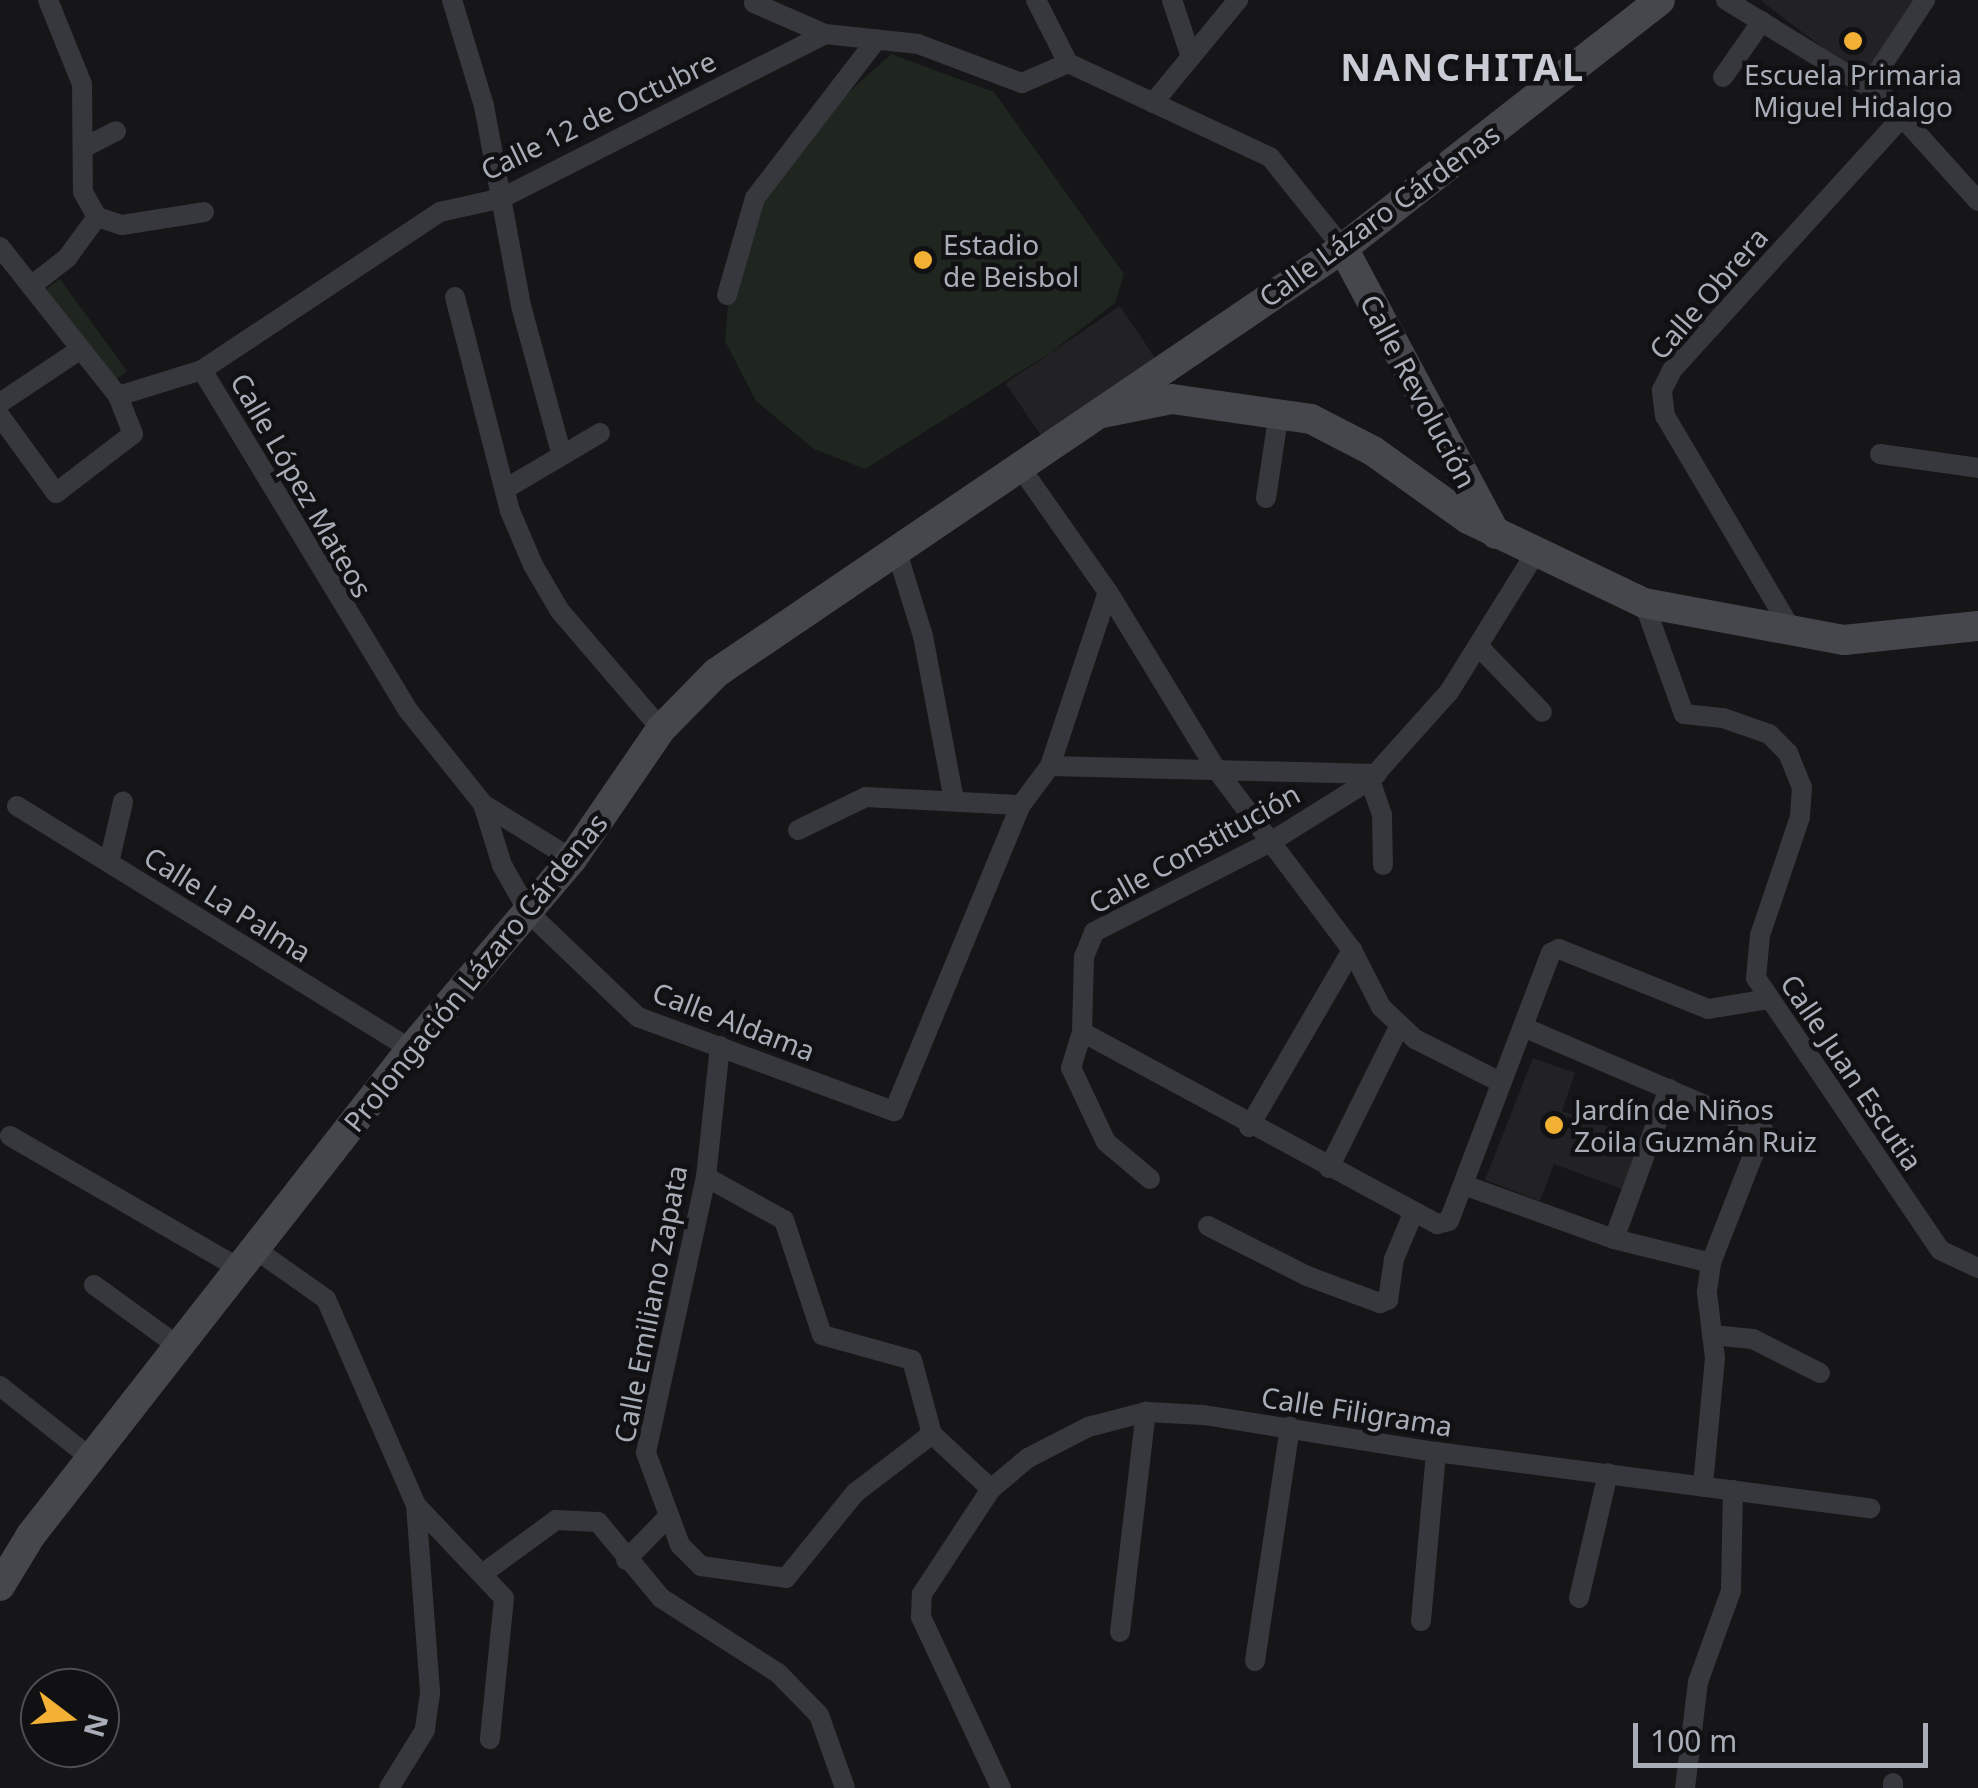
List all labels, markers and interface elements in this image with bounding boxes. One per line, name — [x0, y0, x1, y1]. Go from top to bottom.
marker: Escuela Primaria Miguel Hidalgo — [1842, 30, 1864, 52]
street label: Calle 12 de Octubre — [475, 44, 721, 186]
district label: NANCHITAL — [1340, 44, 1586, 90]
place label: Escuela Primaria Miguel Hidalgo — [1744, 57, 1962, 123]
street label: Calle Lázaro Cárdenas — [1252, 116, 1506, 314]
street label: Calle Obrera — [1642, 220, 1774, 366]
place label: Estadio de Beisbol — [943, 227, 1079, 293]
marker: Estadio de Beisbol — [912, 249, 934, 271]
street label: Calle Revolución — [1354, 289, 1484, 493]
street label: Calle López Mateos — [224, 367, 380, 603]
street label: Calle Constitución — [1083, 776, 1305, 920]
street label: Prolongación Lázaro Cárdenas — [336, 806, 614, 1138]
street label: Calle La Palma — [138, 839, 318, 969]
street label: Calle Juan Escutia — [1774, 968, 1930, 1176]
street label: Calle Aldama — [648, 975, 820, 1067]
place label: Jardín de Niños Zoila Guzmán Ruiz — [1574, 1092, 1817, 1158]
marker: Jardín de Niños Zoila Guzmán Ruiz — [1543, 1114, 1565, 1136]
street label: Calle Emiliano Zapata — [607, 1162, 693, 1446]
street label: Calle Filigrama — [1259, 1379, 1455, 1443]
north arrow — [20, 1668, 120, 1768]
scale bar — [1638, 1703, 1933, 1765]
text: N — [76, 1710, 118, 1742]
text: 100 m — [1650, 1720, 1737, 1761]

